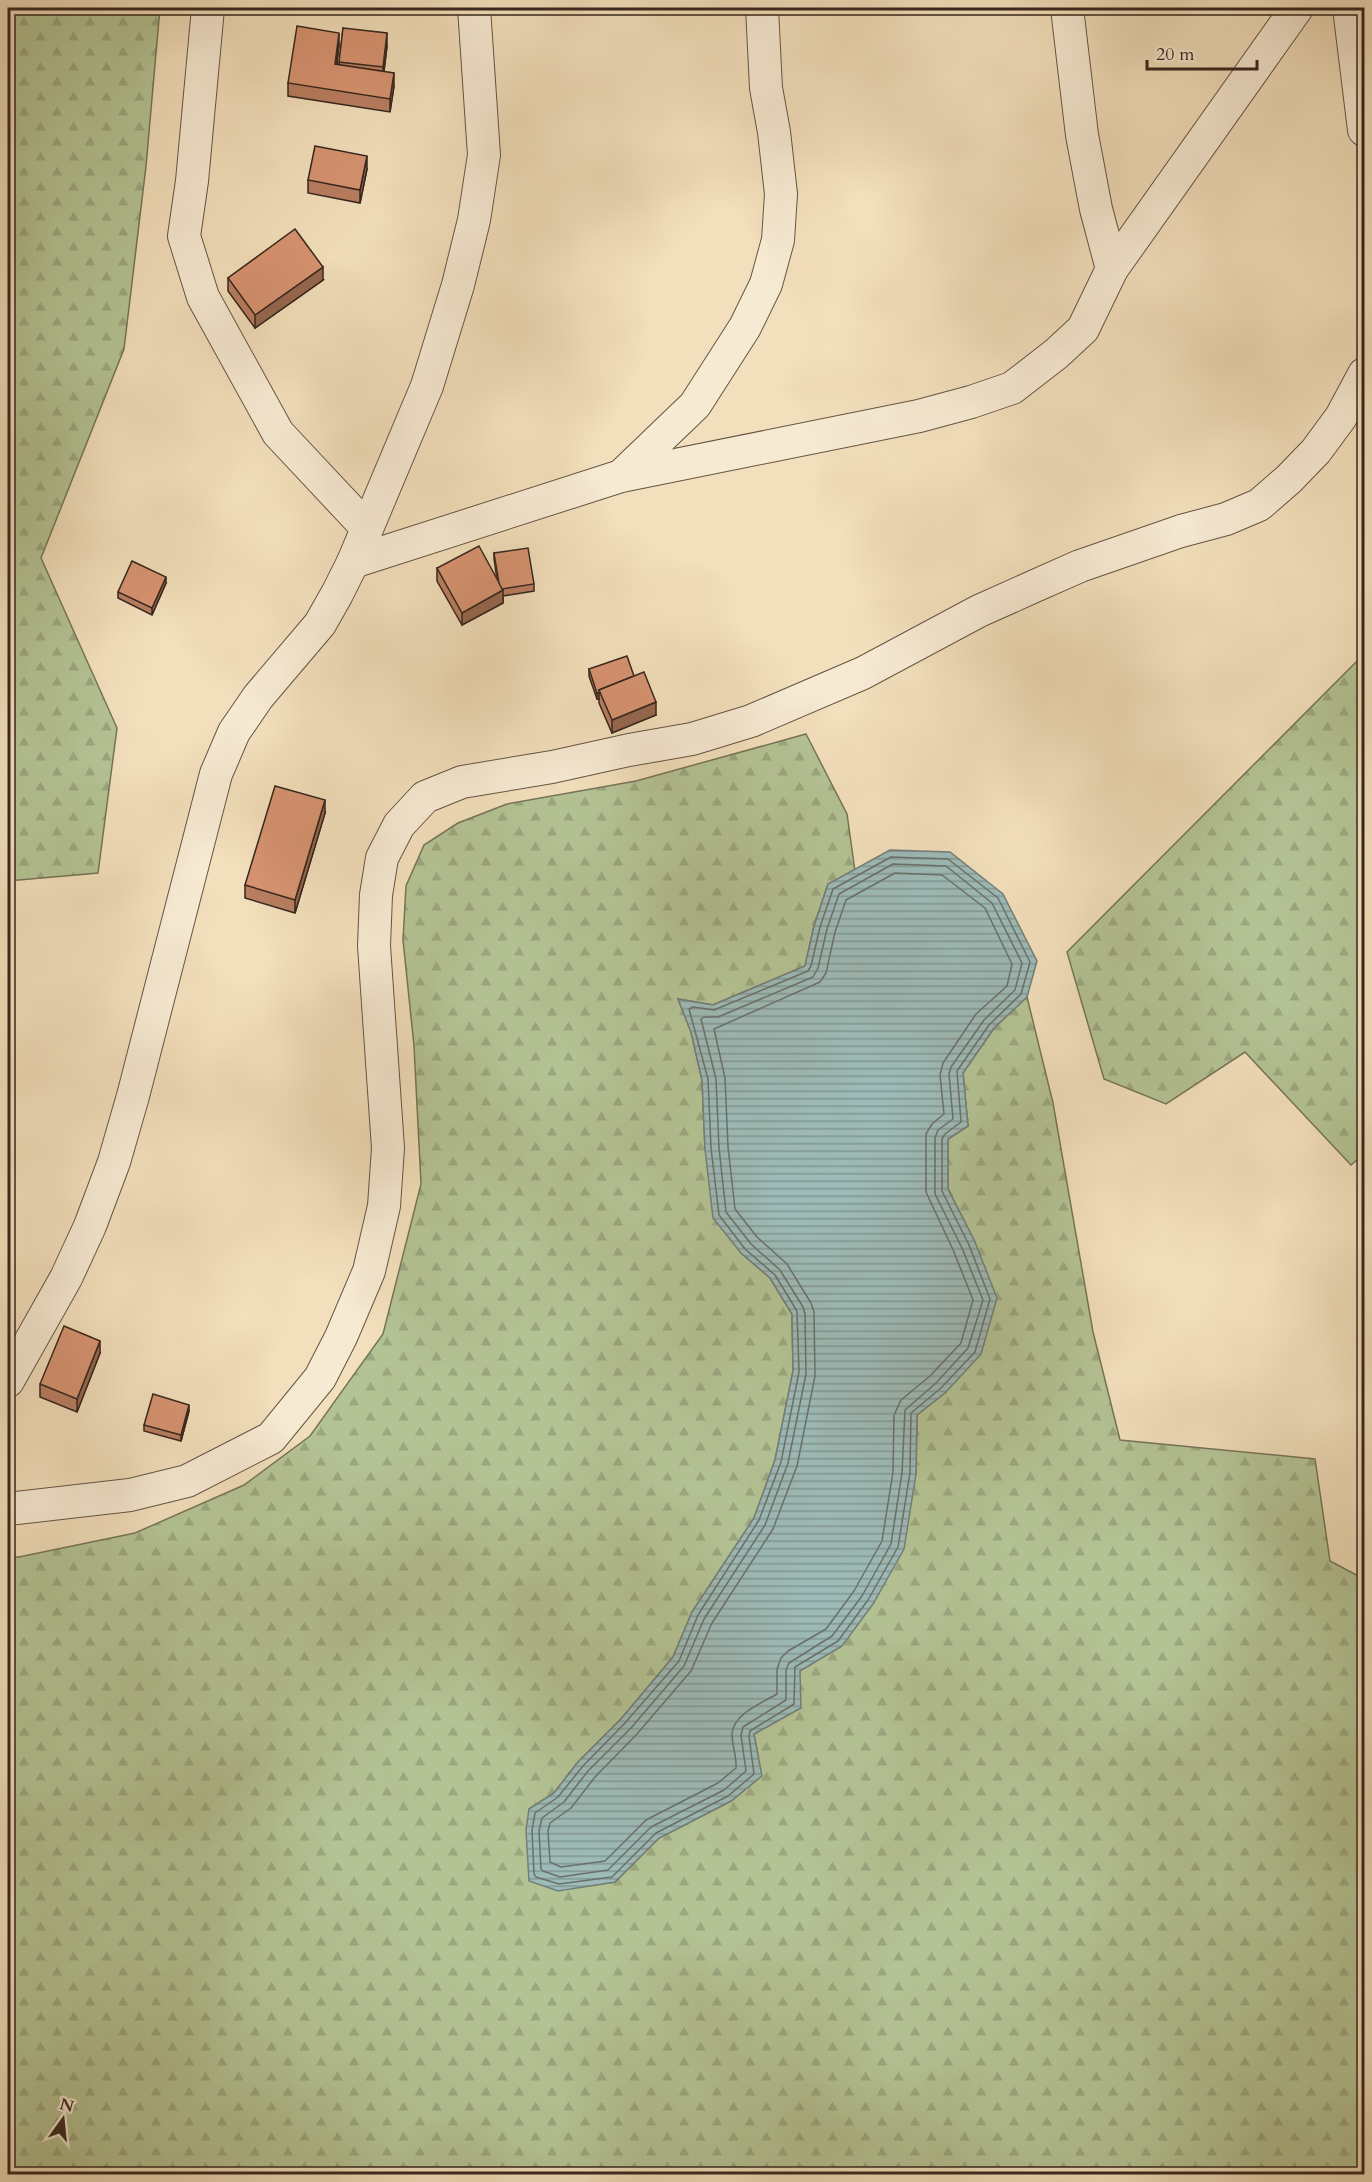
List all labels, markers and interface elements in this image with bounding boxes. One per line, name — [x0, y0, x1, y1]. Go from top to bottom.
scale bar — [1147, 33, 1256, 71]
text: 20 m — [1156, 42, 1195, 67]
north arrow — [33, 2089, 93, 2149]
text: N — [57, 2093, 76, 2118]

